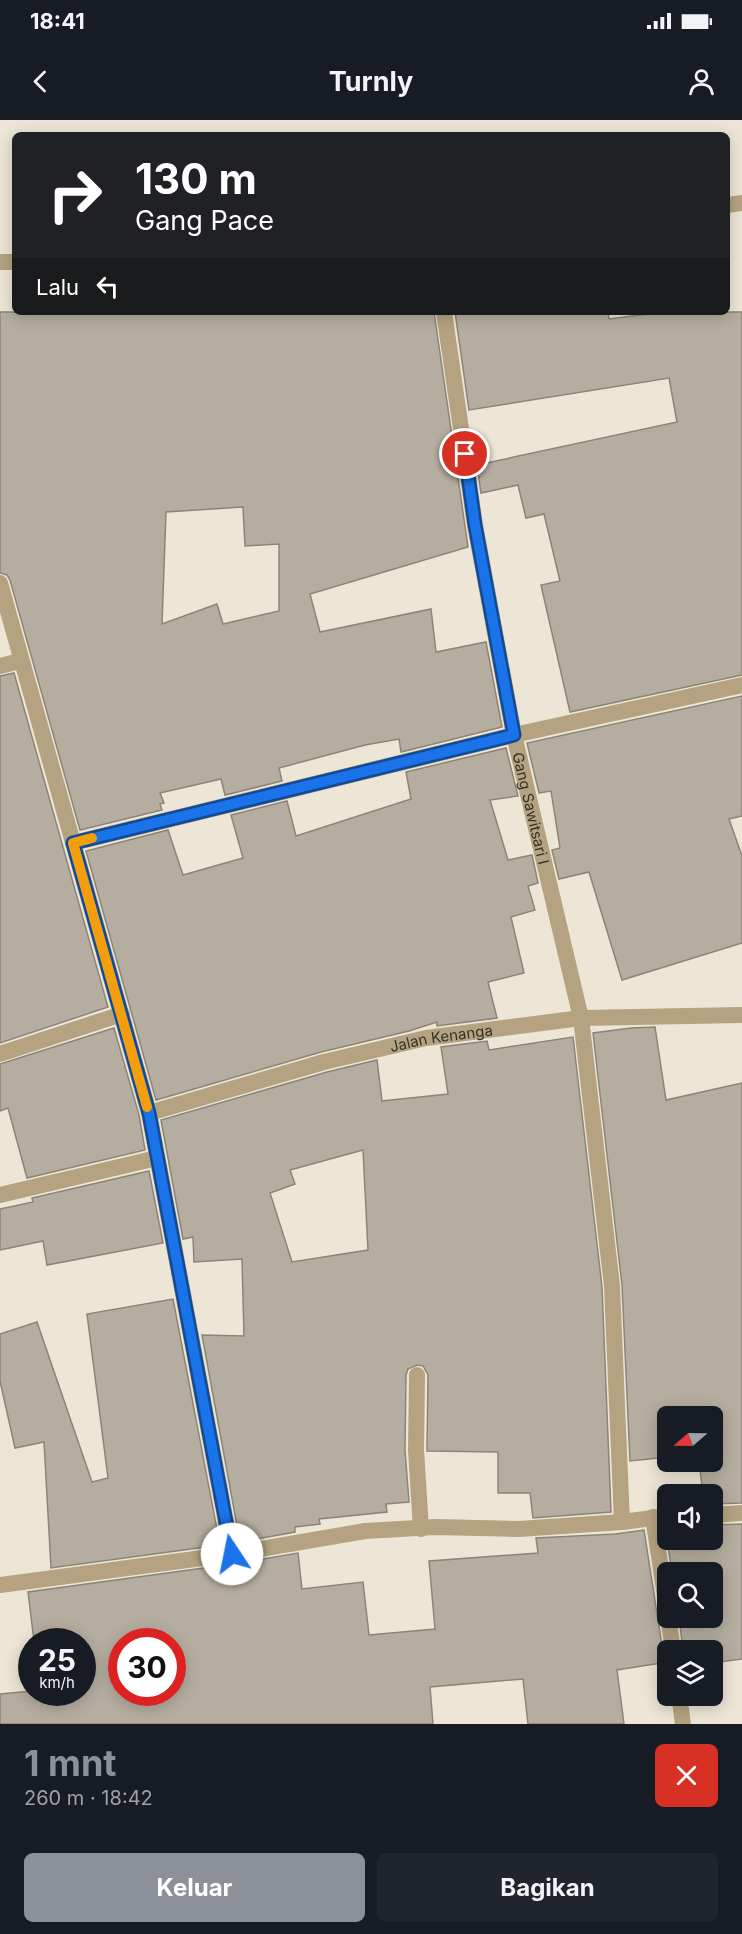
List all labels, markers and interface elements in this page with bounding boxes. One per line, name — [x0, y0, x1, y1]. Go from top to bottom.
text: 18:41 — [30, 8, 85, 34]
icon: back — [24, 65, 57, 98]
text: Turnly — [329, 65, 413, 98]
icon: person — [685, 65, 718, 98]
text: 130 m — [135, 153, 257, 204]
icon: right — [36, 156, 114, 234]
text: Gang Pace — [135, 204, 274, 237]
icon: left — [91, 270, 124, 303]
text: Lalu — [36, 274, 79, 300]
pin — [439, 428, 490, 479]
icon: arrive — [448, 437, 481, 470]
street label: Gang Sawitsari I — [509, 750, 554, 866]
street label: Jalan Kenanga — [388, 1020, 494, 1056]
north arrow — [657, 1406, 723, 1472]
map controls — [657, 1406, 723, 1706]
button: sound — [657, 1484, 723, 1550]
position arrow — [200, 1522, 264, 1586]
button: search — [657, 1562, 723, 1628]
speed limit sign: 30 — [108, 1628, 186, 1706]
button: layers — [657, 1640, 723, 1706]
text: 25 — [38, 1642, 76, 1678]
text: km/h — [39, 1673, 75, 1692]
text: 1 mnt — [24, 1741, 117, 1785]
button: close — [655, 1744, 718, 1807]
text: 260 m · 18:42 — [24, 1786, 153, 1810]
button: Keluar — [24, 1853, 365, 1922]
button: Bagikan — [377, 1853, 718, 1922]

